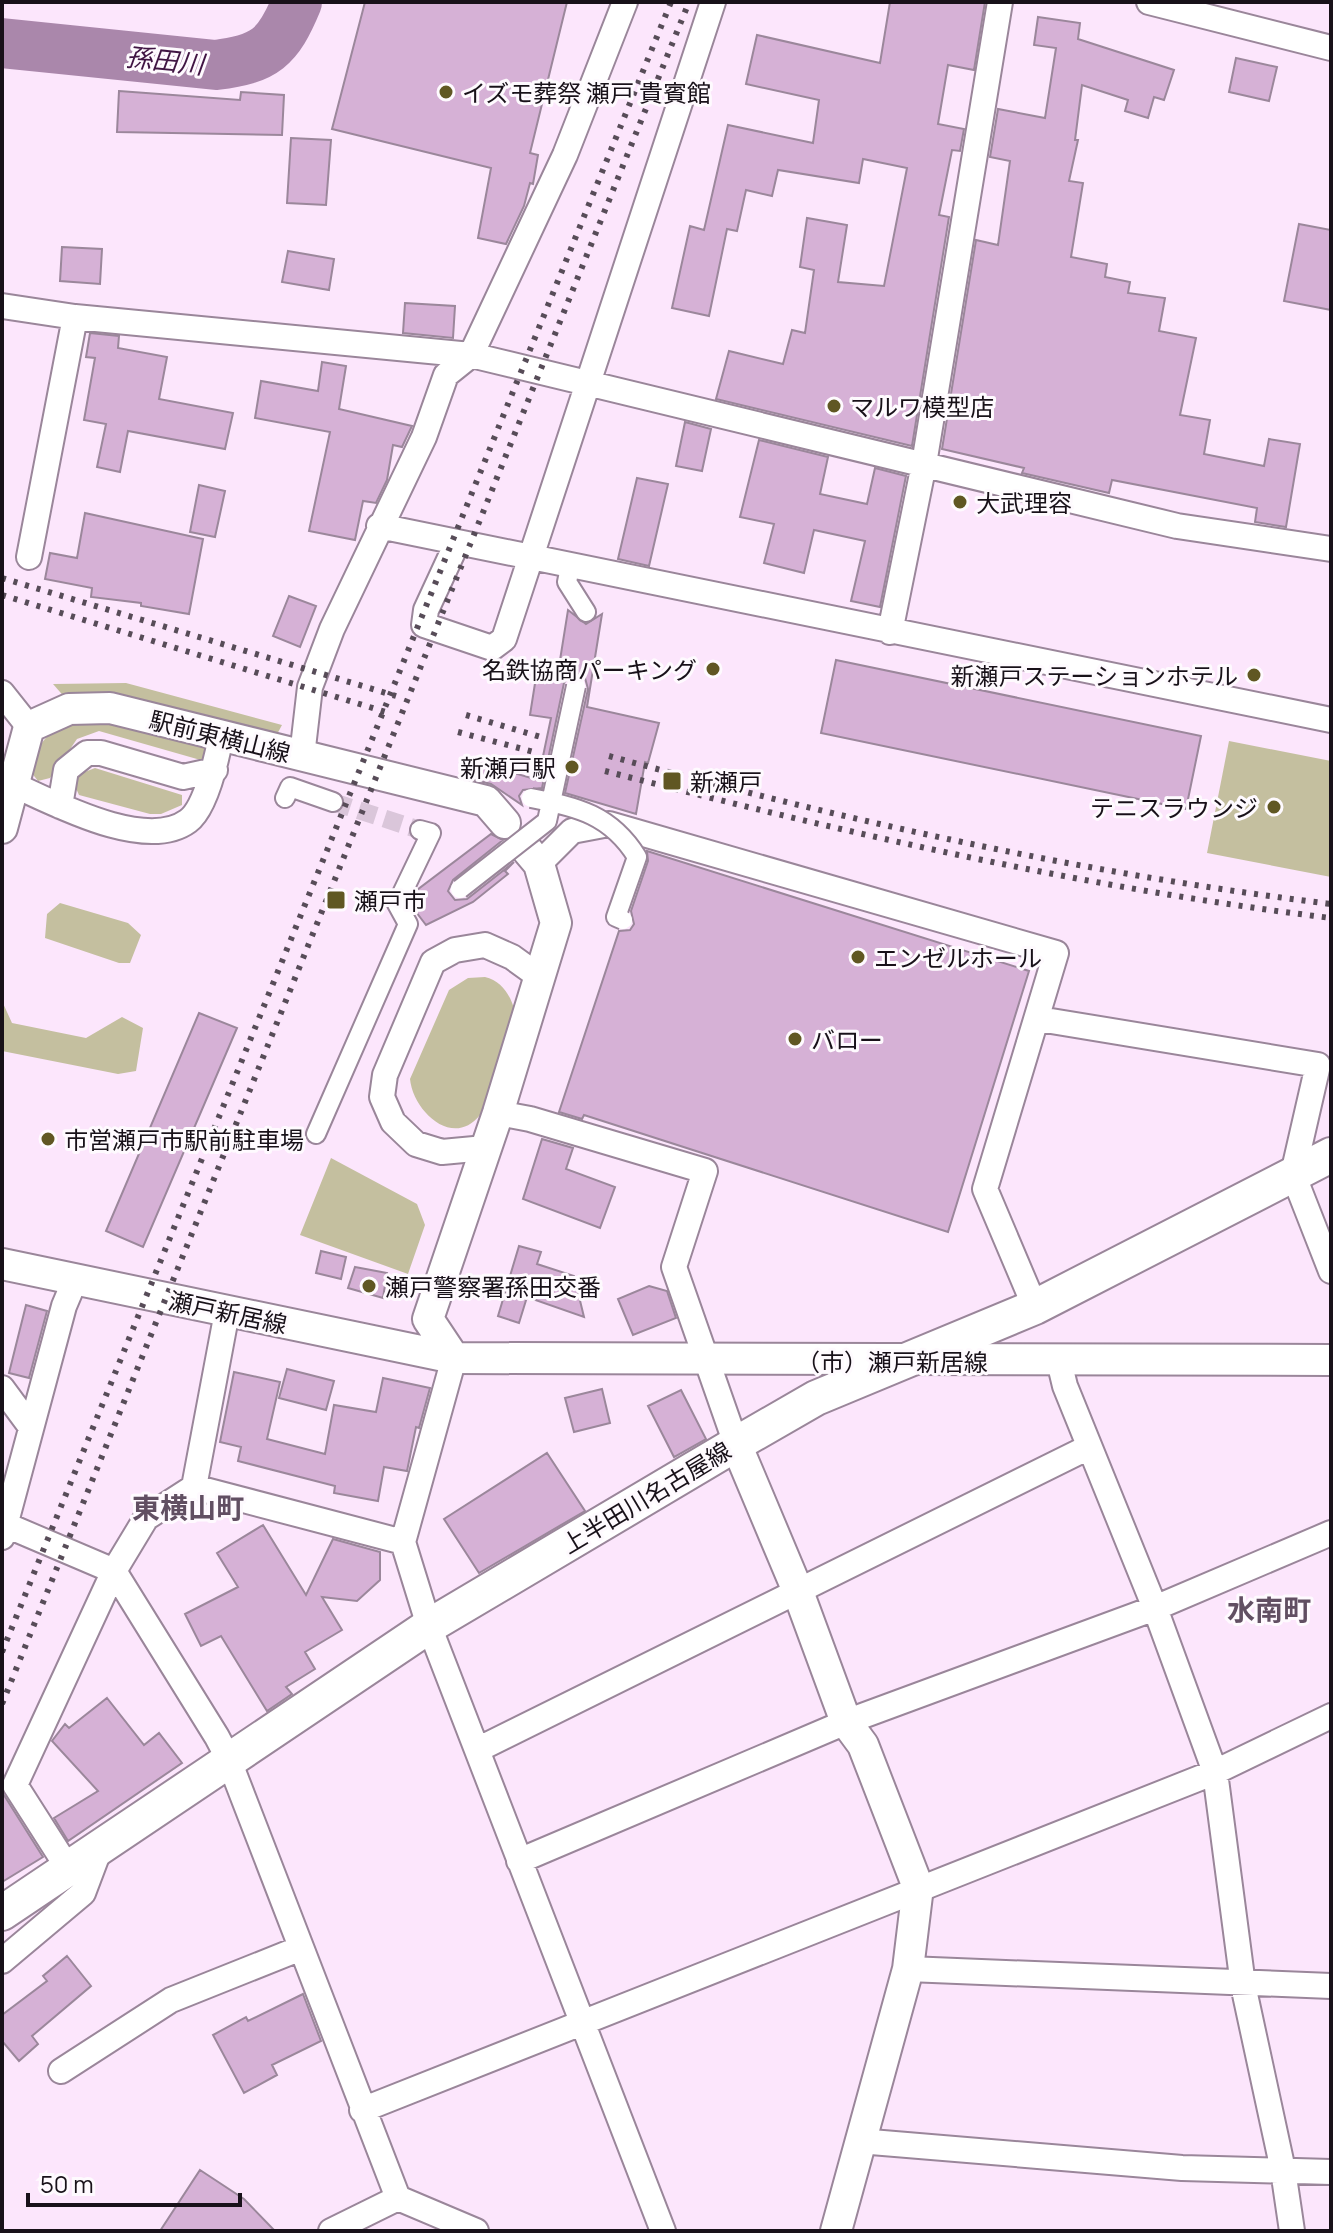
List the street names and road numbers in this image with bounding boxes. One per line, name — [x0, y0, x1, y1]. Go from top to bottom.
street label: 駅前東横山線 — [146, 703, 294, 769]
street label: 瀬戸新居線 — [166, 1283, 290, 1341]
street label: （市）瀬戸新居線 — [796, 1345, 988, 1378]
street label: 上半田川名古屋線 — [555, 1433, 737, 1561]

